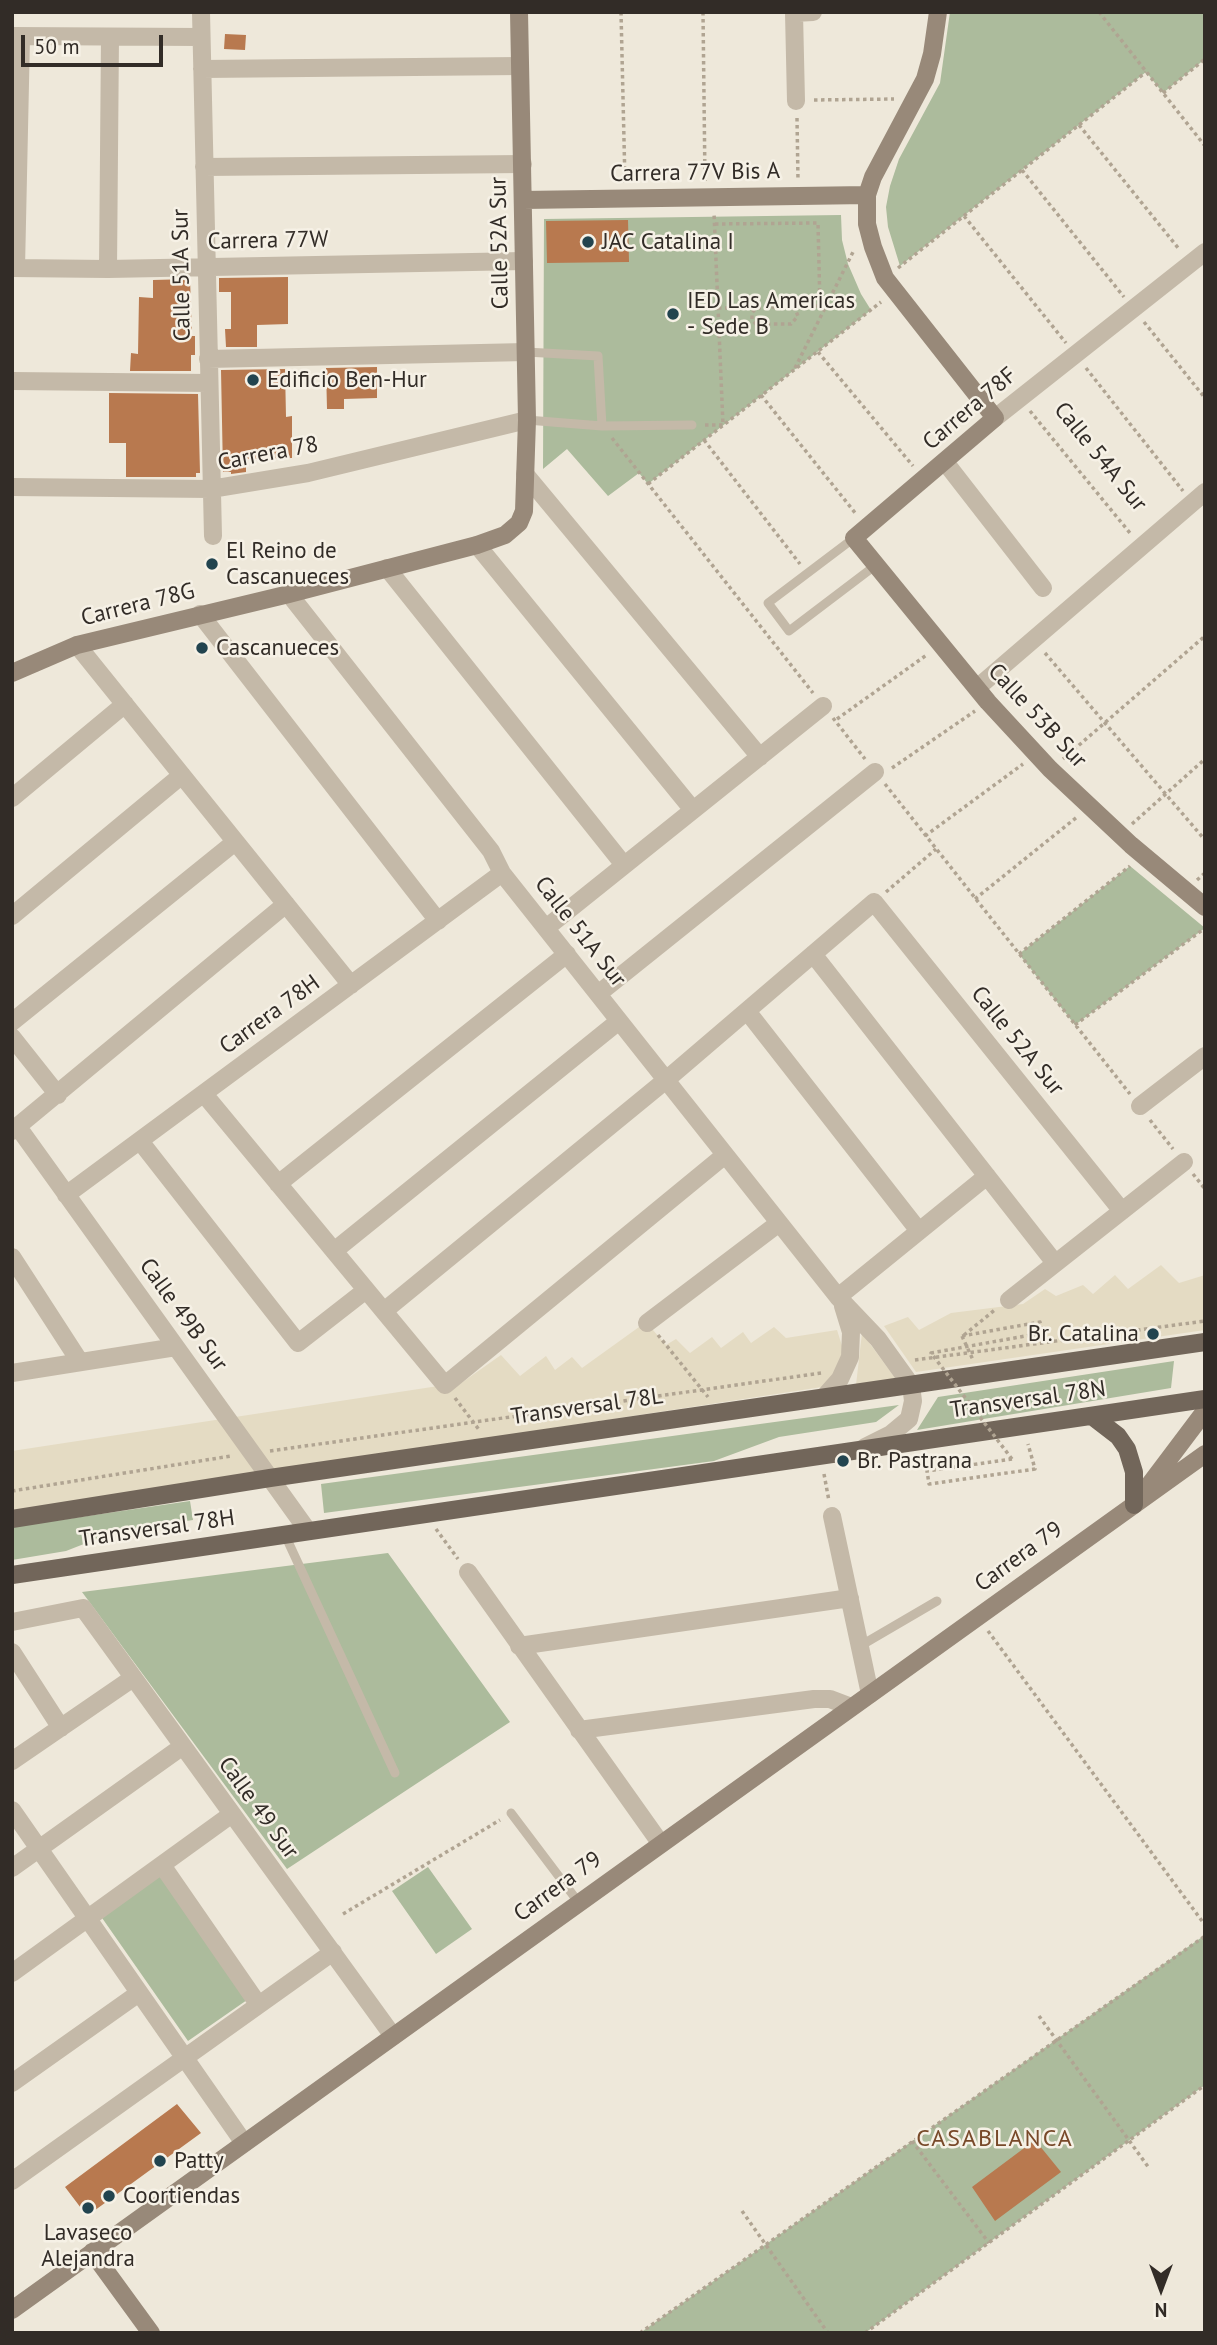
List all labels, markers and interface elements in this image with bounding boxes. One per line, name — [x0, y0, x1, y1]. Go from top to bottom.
scale bar — [24, 21, 166, 65]
text: 50 m — [34, 33, 80, 60]
street label: Carrera 77V Bis A — [610, 158, 780, 188]
street label: Calle 52A Sur — [485, 177, 515, 309]
street label: Calle 51A Sur — [167, 209, 197, 341]
street label: Carrera 77W — [207, 226, 329, 256]
place label: JAC Catalina I — [602, 228, 734, 256]
marker: JAC Catalina I — [580, 234, 596, 250]
place label: IED Las Americas - Sede B — [687, 287, 855, 341]
marker: IED Las Americas - Sede B — [665, 306, 681, 322]
street label: Carrera 78F — [918, 362, 1022, 456]
place label: Edificio Ben-Hur — [267, 366, 427, 394]
marker: Edificio Ben-Hur — [245, 372, 261, 388]
street label: Calle 54A Sur — [1048, 397, 1152, 517]
street label: Carrera 78 — [215, 431, 321, 477]
place label: El Reino de Cascanueces — [226, 537, 349, 591]
marker: El Reino de Cascanueces — [204, 556, 220, 572]
street label: Carrera 78G — [78, 578, 198, 632]
place label: Cascanueces — [216, 634, 339, 662]
marker: Cascanueces — [194, 640, 210, 656]
street label: Calle 53B Sur — [982, 658, 1092, 774]
street label: Calle 51A Sur — [528, 871, 632, 993]
street label: Carrera 78H — [214, 969, 326, 1061]
street label: Calle 52A Sur — [965, 981, 1069, 1101]
street label: Calle 49B Sur — [133, 1253, 233, 1377]
place label: Br. Catalina — [1028, 1320, 1139, 1348]
marker: Br. Catalina — [1145, 1326, 1161, 1342]
street label: Transversal 78N — [949, 1375, 1107, 1425]
street label: Transversal 78L — [509, 1383, 665, 1431]
place label: Br. Pastrana — [857, 1447, 972, 1475]
marker: Br. Pastrana — [835, 1453, 851, 1469]
street label: Transversal 78H — [78, 1504, 236, 1554]
street label: Carrera 79 — [970, 1516, 1068, 1598]
street label: Calle 49 Sur — [212, 1752, 304, 1864]
street label: Carrera 79 — [509, 1846, 607, 1928]
district label: CASABLANCA — [917, 2125, 1073, 2153]
place label: Patty — [174, 2147, 224, 2175]
marker: Patty — [152, 2153, 168, 2169]
place label: Coortiendas — [123, 2182, 240, 2210]
marker: Coortiendas — [101, 2188, 117, 2204]
marker: Lavaseco Alejandra — [80, 2200, 96, 2216]
place label: Lavaseco Alejandra — [41, 2219, 135, 2273]
north arrow — [1126, 2254, 1196, 2324]
text: N — [1155, 2298, 1167, 2322]

